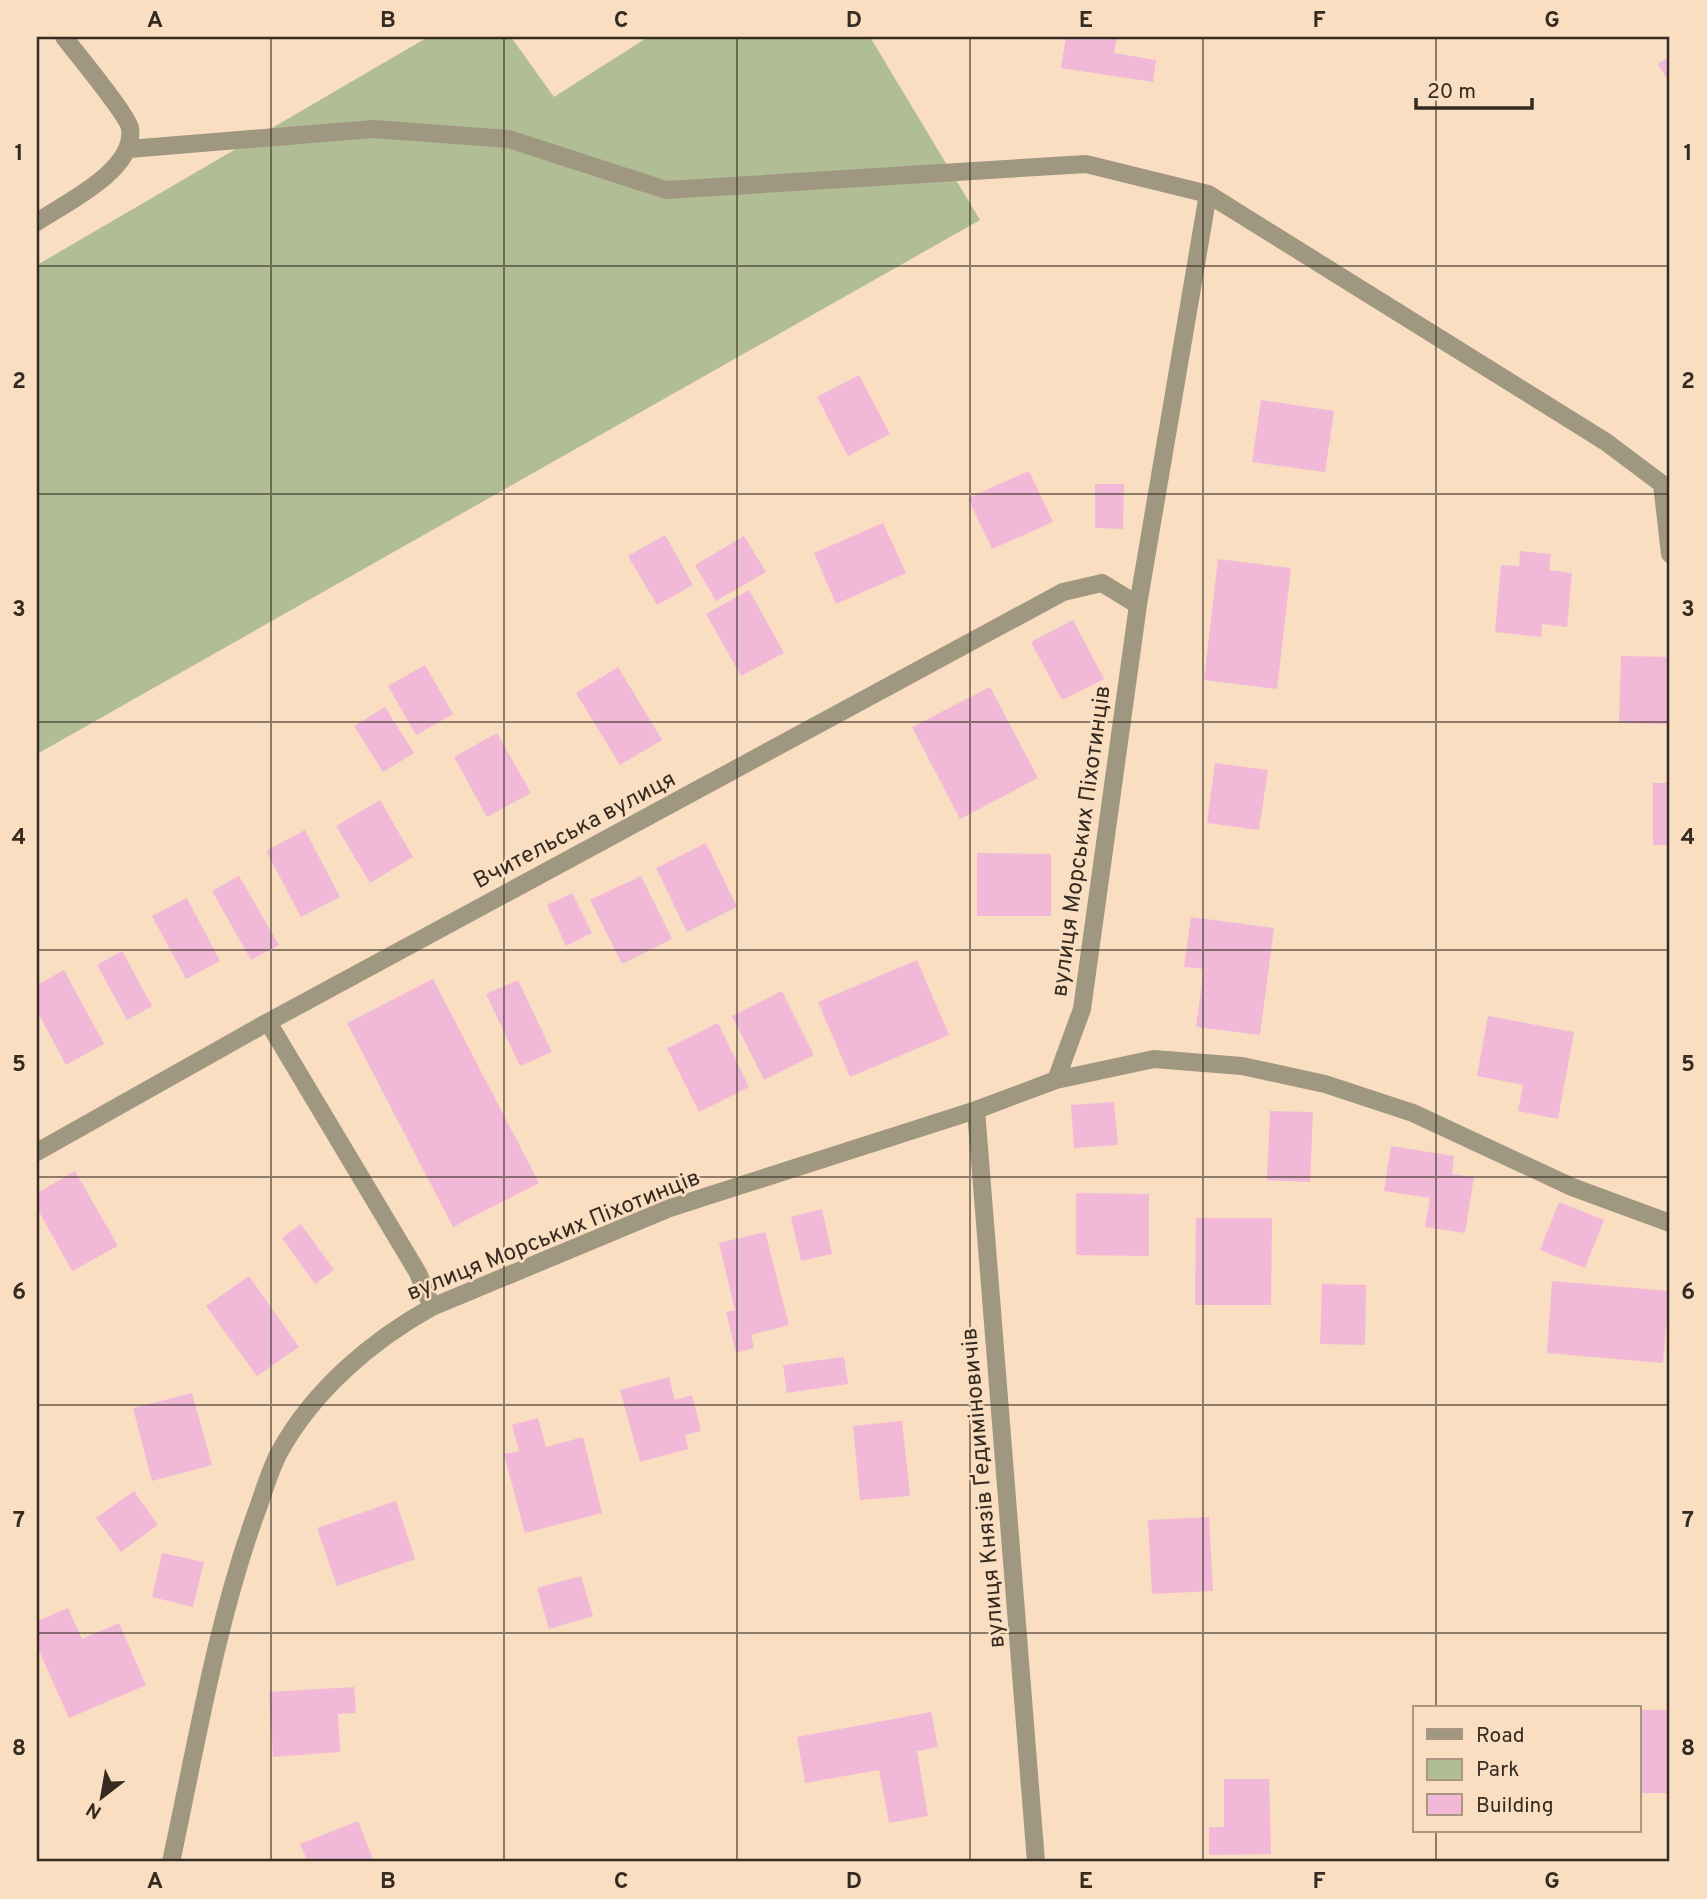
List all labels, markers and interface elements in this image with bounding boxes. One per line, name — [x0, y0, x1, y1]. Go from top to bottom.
text: A — [147, 7, 163, 36]
text: B — [380, 7, 396, 36]
text: C — [614, 7, 628, 36]
text: D — [846, 7, 862, 36]
text: E — [1079, 7, 1093, 36]
text: F — [1312, 7, 1326, 36]
text: G — [1544, 7, 1560, 36]
scale bar — [1416, 66, 1532, 110]
text: 20 m — [1427, 79, 1476, 106]
text: 1 — [14, 140, 24, 169]
text: 1 — [1683, 140, 1693, 169]
text: 2 — [12, 368, 26, 397]
text: 2 — [1681, 368, 1695, 397]
text: 3 — [12, 596, 26, 625]
text: 3 — [1681, 596, 1695, 625]
street label: вулиця Морських Піхотинців — [1046, 684, 1119, 999]
street label: Вчительська вулиця — [469, 766, 681, 897]
text: 4 — [12, 824, 26, 853]
text: 4 — [1681, 824, 1695, 853]
text: 5 — [12, 1051, 26, 1080]
text: 5 — [1681, 1051, 1695, 1080]
street label: вулиця Морських Піхотинців — [403, 1164, 705, 1309]
text: 6 — [12, 1279, 26, 1308]
text: 6 — [1681, 1279, 1695, 1308]
street label: вулиця Князів Ґедиміновичів — [956, 1326, 1013, 1649]
text: 7 — [13, 1507, 25, 1536]
text: 7 — [1682, 1507, 1694, 1536]
legend — [1413, 1706, 1640, 1832]
text: Road — [1476, 1723, 1525, 1750]
text: 8 — [12, 1735, 26, 1764]
text: 8 — [1681, 1735, 1695, 1764]
text: Park — [1476, 1757, 1519, 1784]
north arrow — [66, 1762, 136, 1832]
text: Building — [1476, 1793, 1554, 1820]
text: N — [82, 1796, 106, 1824]
text: A — [147, 1868, 163, 1897]
text: B — [380, 1868, 396, 1897]
text: C — [614, 1868, 628, 1897]
text: D — [846, 1868, 862, 1897]
text: E — [1079, 1868, 1093, 1897]
text: F — [1312, 1868, 1326, 1897]
text: G — [1544, 1868, 1560, 1897]

